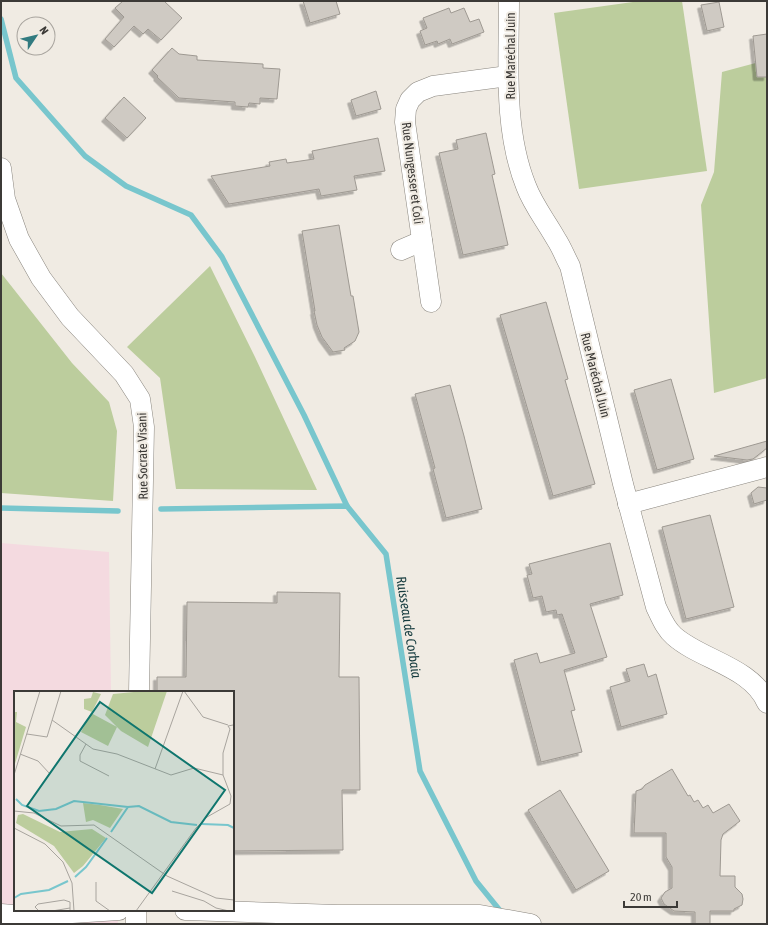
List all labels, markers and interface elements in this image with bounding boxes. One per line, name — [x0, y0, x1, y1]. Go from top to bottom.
street label: Rue Maréchal Juin — [503, 12, 518, 100]
north arrow — [16, 16, 56, 56]
text: N — [37, 24, 51, 36]
street label: Rue Nungesser et Coli — [399, 121, 426, 225]
street label: Rue Maréchal Juin — [578, 331, 613, 419]
street label: Rue Socrate Visani — [134, 412, 151, 500]
water label: Ruisseau de Corbaia — [393, 575, 425, 680]
inset map — [14, 691, 234, 911]
scale bar — [624, 883, 677, 909]
text: 20 m — [630, 890, 652, 904]

